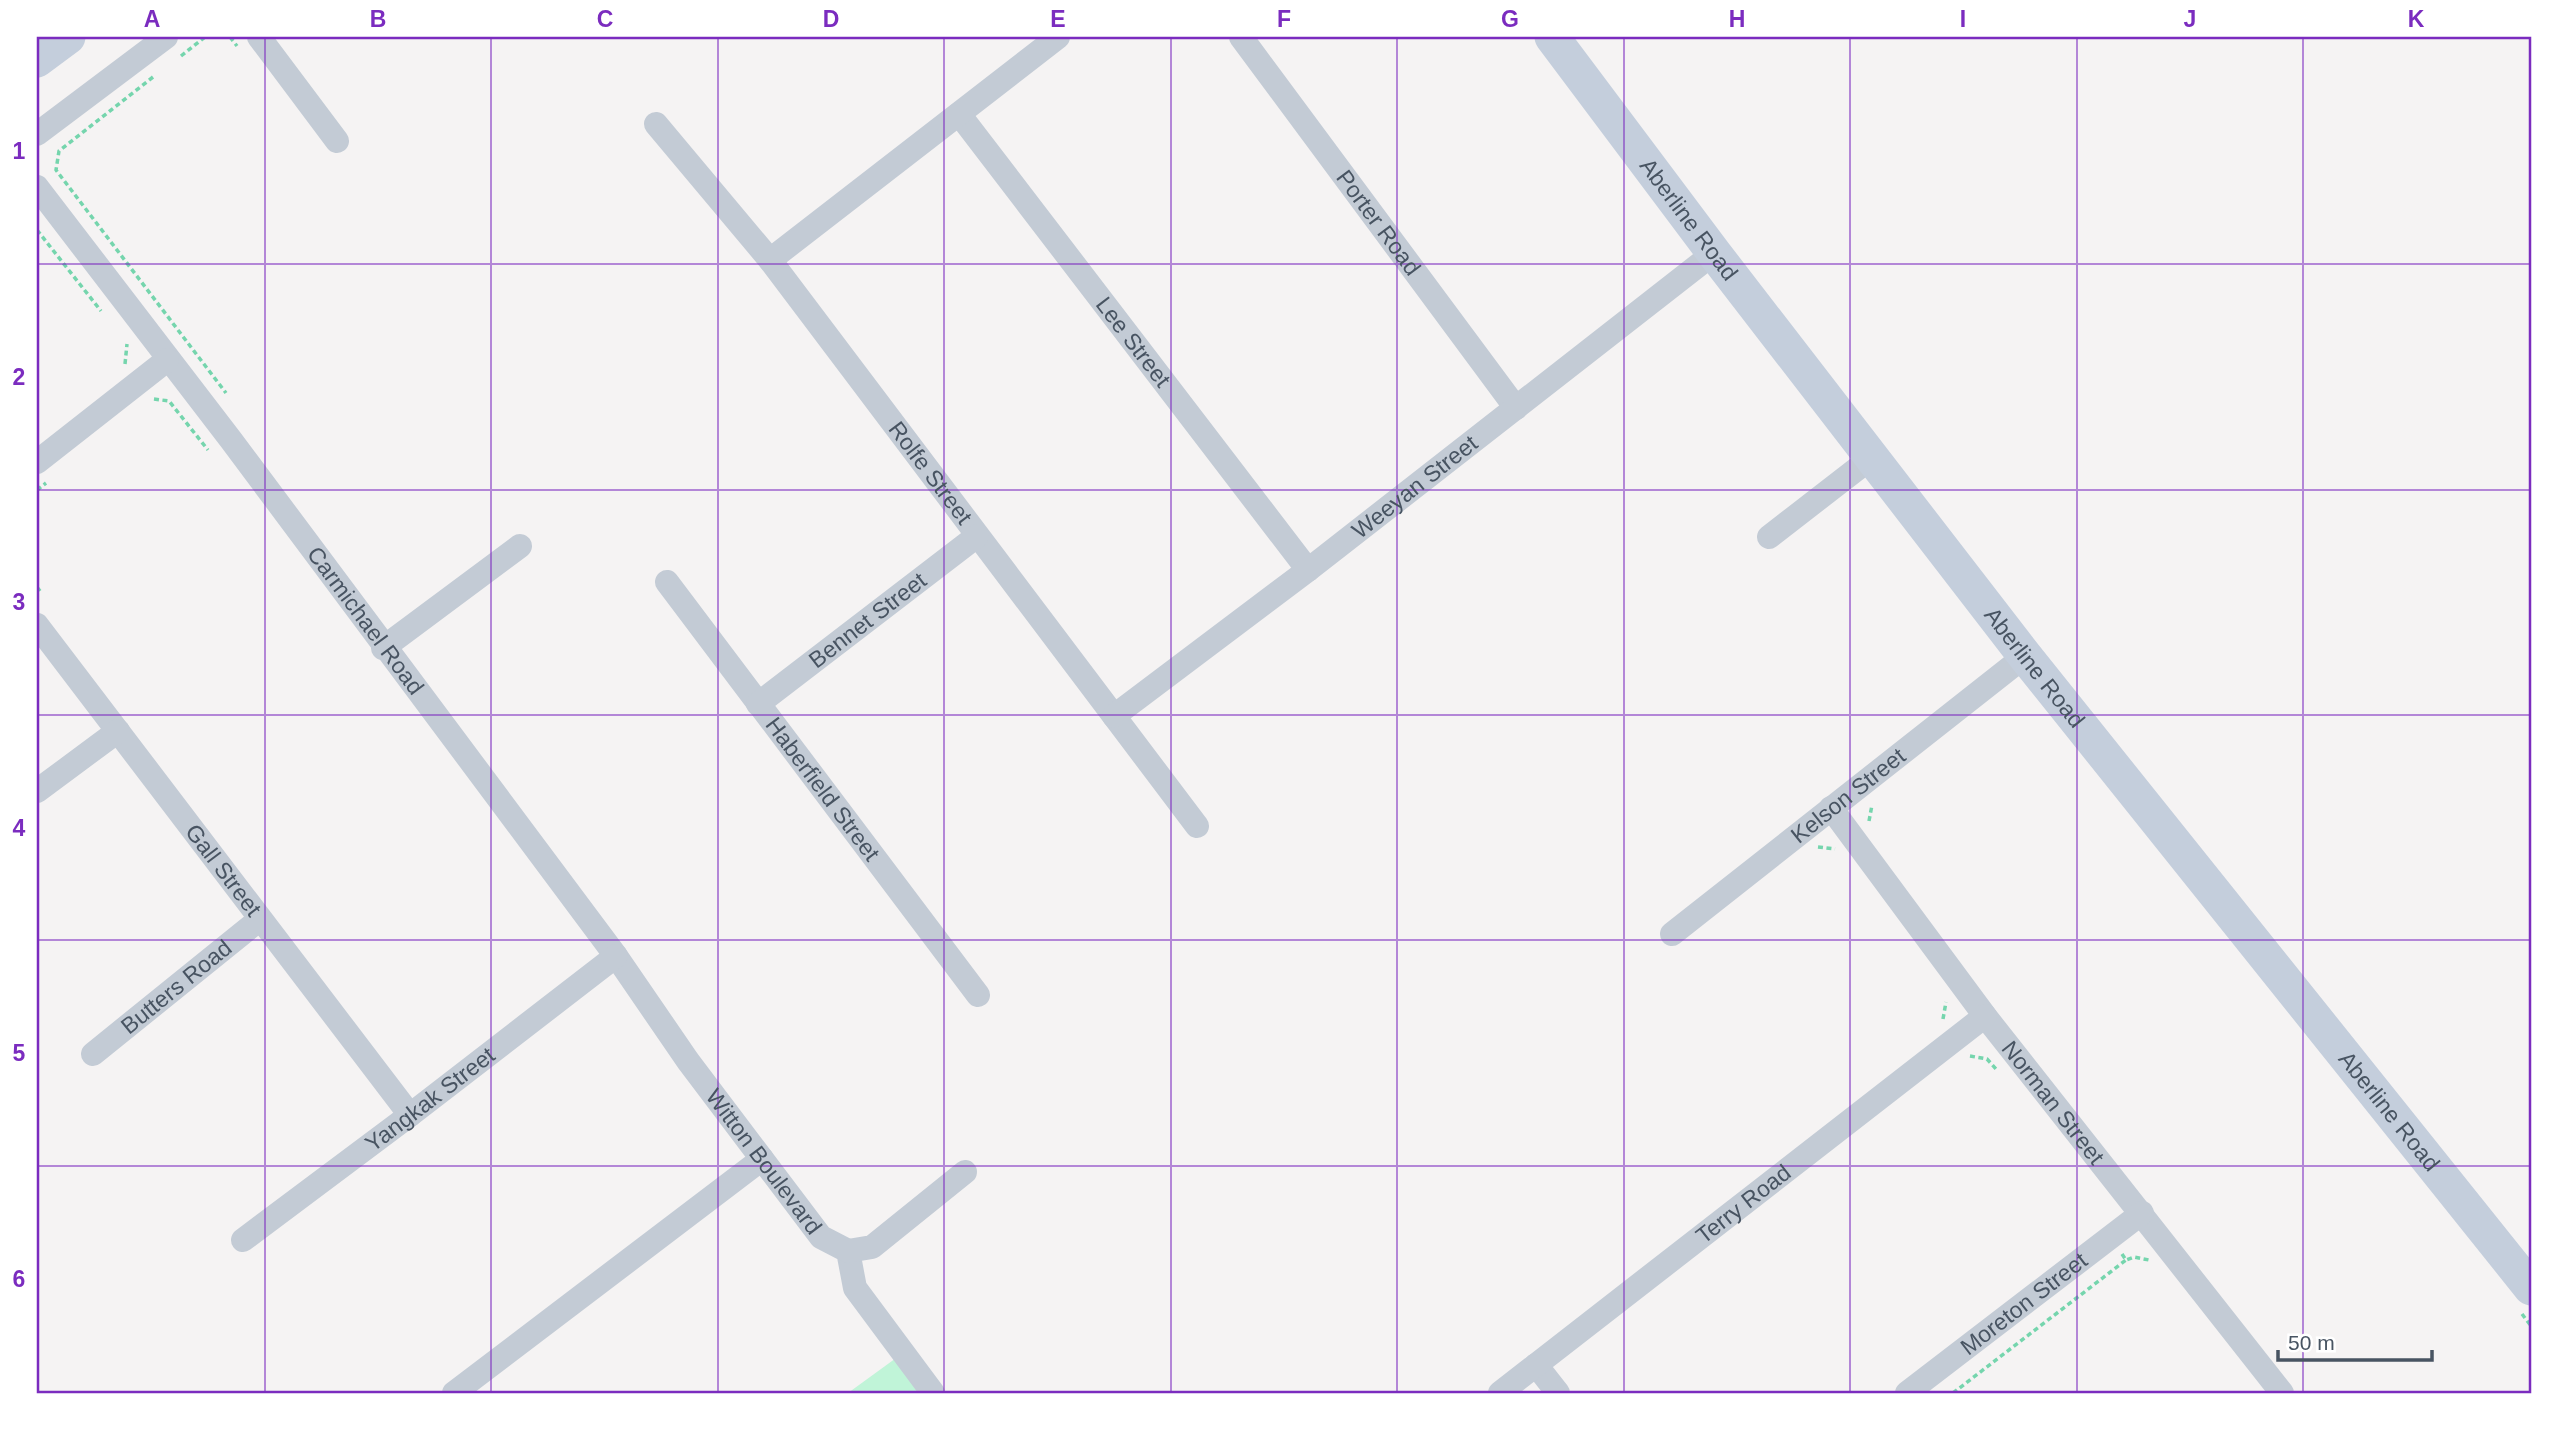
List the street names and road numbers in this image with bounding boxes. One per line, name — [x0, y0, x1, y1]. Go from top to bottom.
street label: Aberline Road — [1635, 153, 1743, 285]
street label: Porter Road — [1331, 165, 1426, 280]
street label: Lee Street — [1091, 292, 1176, 392]
street label: Rolfe Street — [884, 416, 978, 530]
street label: Weeyan Street — [1347, 429, 1483, 544]
street label: Carmichael Road — [302, 541, 429, 700]
street label: Bennet Street — [804, 566, 932, 673]
street label: Aberline Road — [1979, 602, 2090, 733]
street label: Haberfield Street — [760, 712, 885, 866]
street label: Kelson Street — [1786, 742, 1911, 848]
street label: Gall Street — [180, 819, 267, 922]
street label: Butters Road — [116, 934, 237, 1039]
street label: Norman Street — [1997, 1036, 2110, 1170]
street label: Yangkak Street — [360, 1041, 500, 1157]
street label: Aberline Road — [2334, 1046, 2445, 1176]
street label: Witton Boulevard — [701, 1084, 827, 1239]
street label: Terry Road — [1691, 1159, 1796, 1249]
street label: Moreton Street — [1955, 1247, 2093, 1360]

